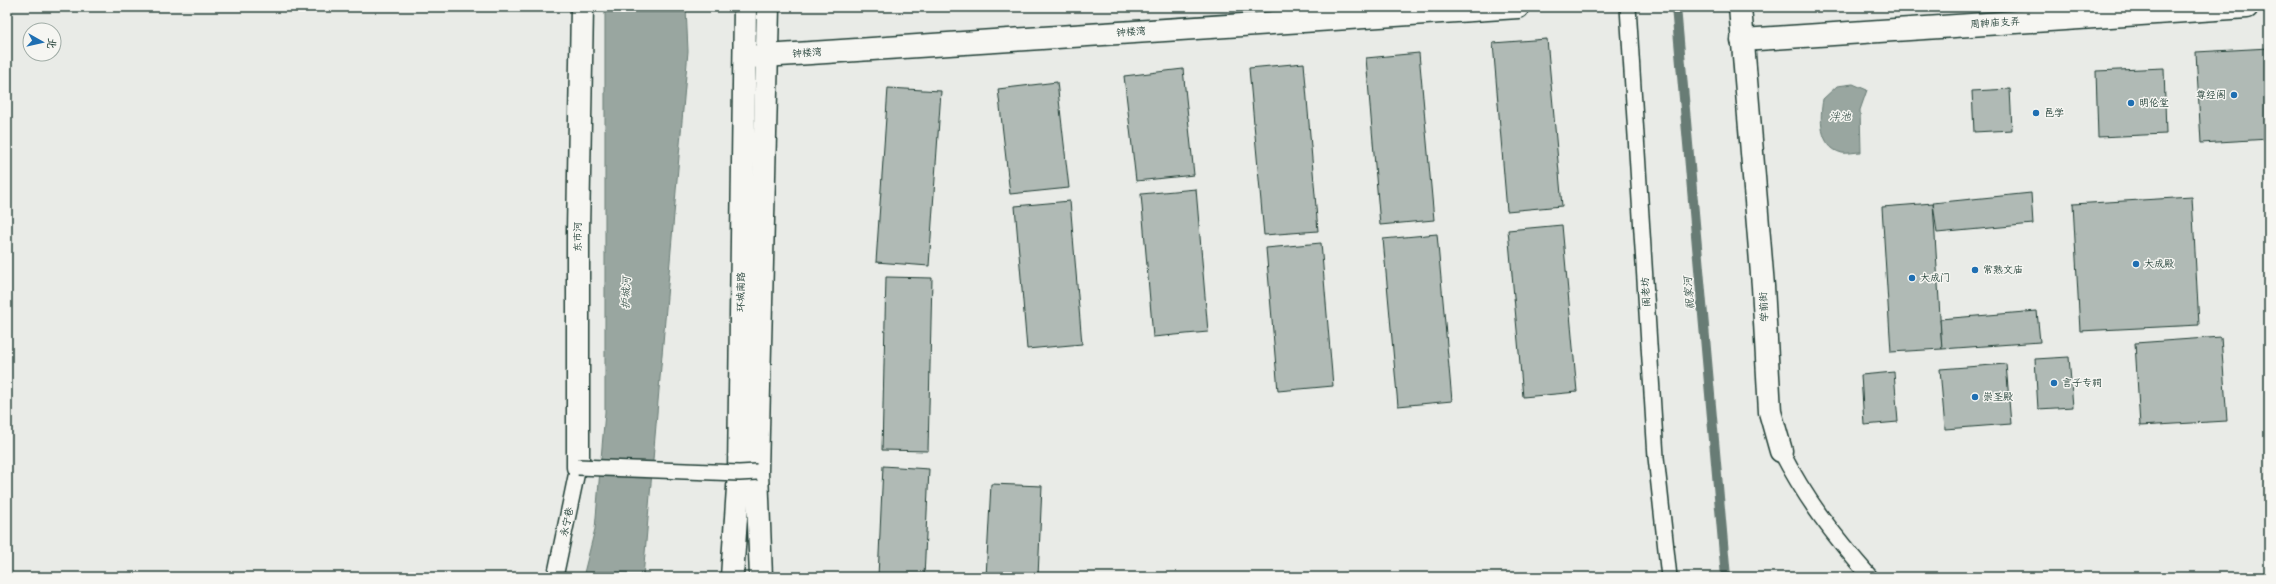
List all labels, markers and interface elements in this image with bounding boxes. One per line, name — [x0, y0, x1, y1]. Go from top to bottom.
street label: 周神庙支弄 — [1970, 15, 2020, 31]
north arrow — [22, 22, 62, 62]
street label: 钟楼湾 — [1116, 25, 1146, 39]
text: 北 — [44, 37, 59, 50]
street label: 钟楼湾 — [792, 46, 822, 60]
place label: 尊经阁 — [2196, 89, 2226, 101]
marker: 尊经阁 — [2229, 90, 2239, 100]
place label: 明伦堂 — [2139, 97, 2169, 109]
marker: 明伦堂 — [2126, 98, 2136, 108]
place label: 邑学 — [2044, 107, 2064, 119]
marker: 邑学 — [2031, 108, 2041, 118]
water label: 泮池 — [1829, 110, 1852, 123]
street label: 东市河 — [572, 222, 584, 252]
place label: 大成殿 — [2144, 258, 2174, 270]
marker: 大成殿 — [2131, 259, 2141, 269]
place label: 常熟文庙 — [1983, 264, 2023, 276]
marker: 常熟文庙 — [1970, 265, 1980, 275]
street label: 环城南路 — [735, 272, 747, 312]
place label: 大成门 — [1920, 272, 1950, 284]
marker: 大成门 — [1907, 273, 1917, 283]
water label: 护城河 — [619, 274, 633, 310]
water label: 祝家河 — [1681, 274, 1697, 310]
street label: 阁老坊 — [1639, 277, 1653, 307]
street label: 学前街 — [1757, 292, 1771, 322]
place label: 言子专祠 — [2062, 377, 2102, 389]
marker: 言子专祠 — [2049, 378, 2059, 388]
place label: 崇圣殿 — [1983, 391, 2013, 403]
marker: 崇圣殿 — [1970, 392, 1980, 402]
street label: 永宁巷 — [558, 505, 576, 538]

